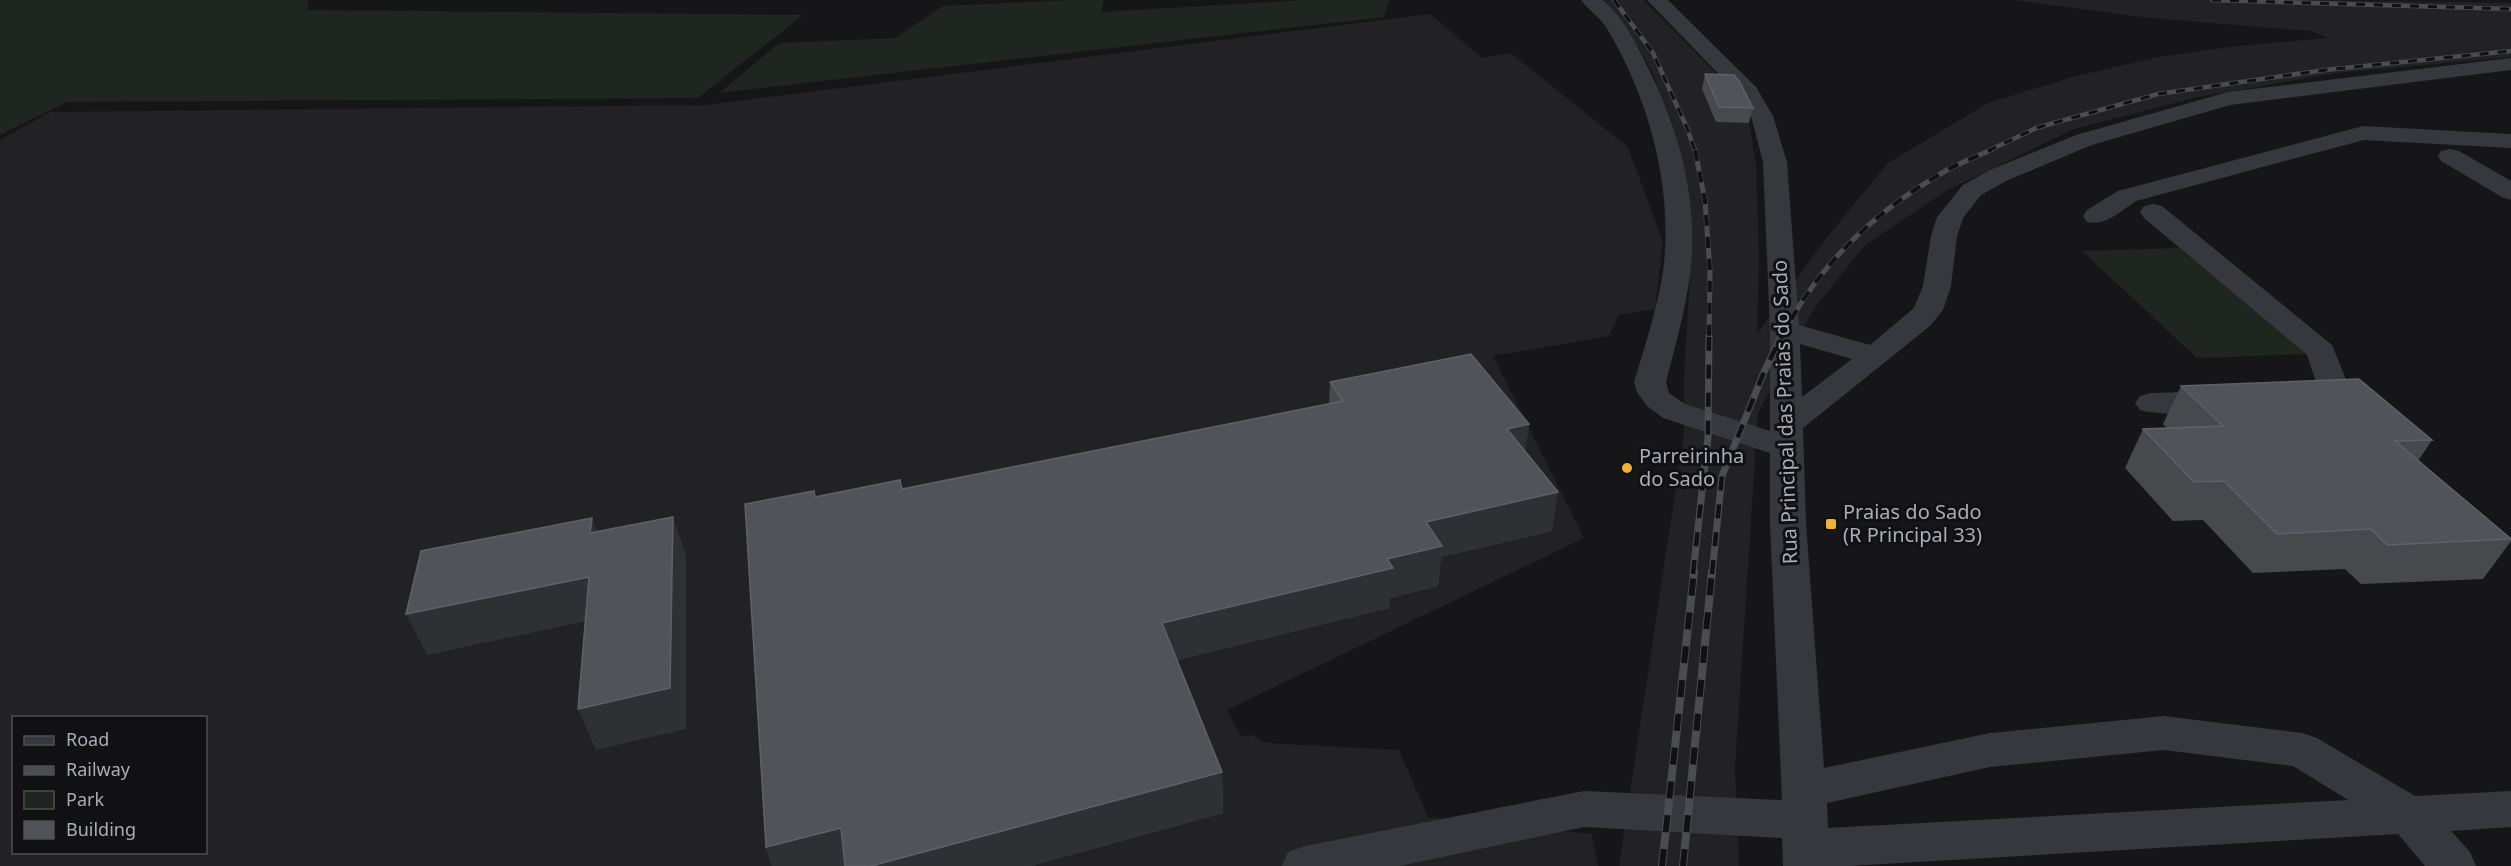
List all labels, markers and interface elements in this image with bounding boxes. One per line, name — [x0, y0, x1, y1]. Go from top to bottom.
street label: Rua Principal das Praias do Sado — [1766, 259, 1803, 565]
place label: Parreirinha do Sado — [1639, 442, 1744, 492]
marker: Parreirinha do Sado — [1620, 461, 1634, 475]
place label: Praias do Sado (R Principal 33) — [1843, 498, 1982, 548]
marker: Praias do Sado (R Principal 33) — [1824, 517, 1838, 531]
legend — [12, 716, 207, 854]
text: Road — [66, 727, 109, 751]
text: Railway — [66, 757, 131, 781]
text: Park — [66, 787, 104, 811]
text: Building — [66, 817, 136, 841]

